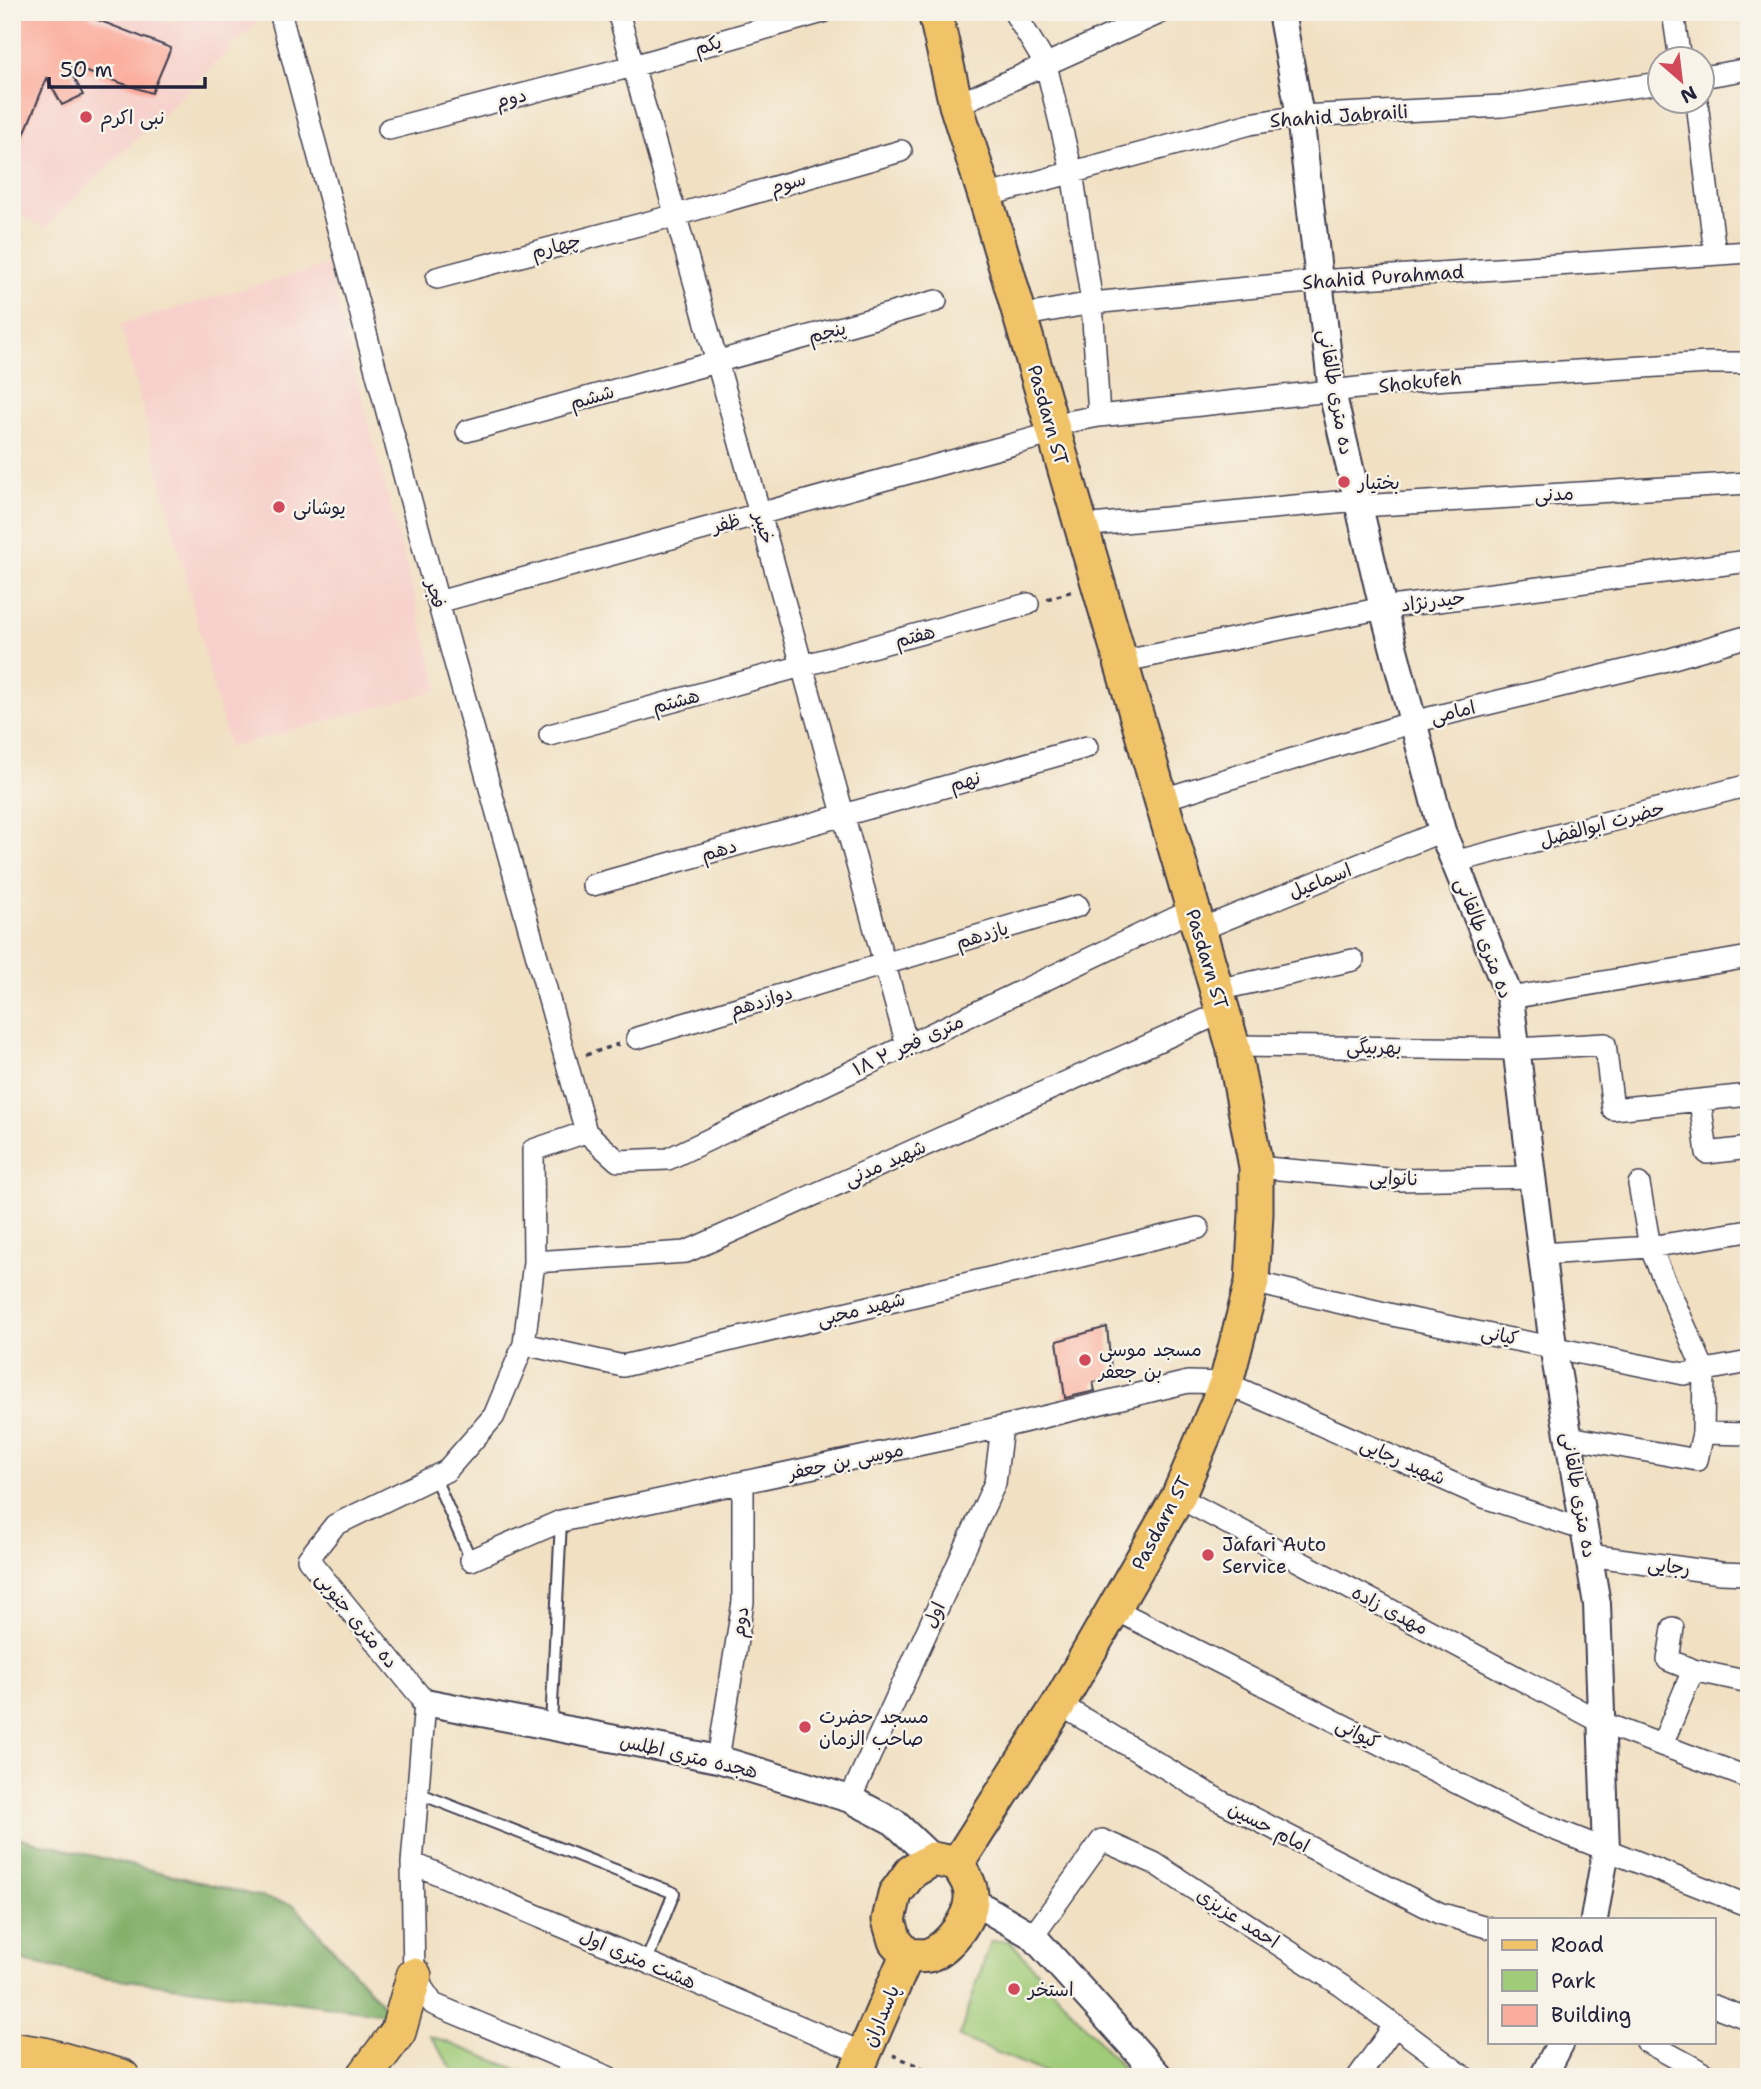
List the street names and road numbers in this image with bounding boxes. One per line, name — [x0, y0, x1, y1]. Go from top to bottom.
street label: یکم — [692, 29, 725, 63]
street label: دوم — [493, 82, 529, 116]
street label: Shahid Jabraili — [1269, 99, 1409, 133]
street label: سوم — [767, 166, 809, 202]
street label: چهارم — [529, 227, 584, 266]
street label: Shahid Purahmad — [1301, 259, 1465, 295]
street label: پنجم — [805, 315, 849, 351]
street label: ده متری طالقانی — [1313, 327, 1359, 457]
street label: Pasdarn ST — [1022, 362, 1074, 468]
street label: Shokufeh — [1377, 365, 1463, 399]
street label: ششم — [567, 379, 618, 417]
street label: مدنی — [1534, 480, 1574, 508]
street label: ظفر — [707, 507, 743, 539]
street label: خیبر — [747, 507, 780, 547]
street label: فجر — [420, 575, 452, 611]
street label: حیدرنژاد — [1399, 585, 1467, 617]
street label: هفتم — [892, 619, 938, 655]
street label: هشتم — [650, 683, 703, 721]
street label: امامی — [1428, 694, 1478, 730]
street label: نهم — [947, 765, 984, 799]
street label: حضرت ابوالفضل — [1537, 795, 1667, 853]
street label: دهم — [698, 833, 740, 869]
street label: اسماعیل — [1285, 857, 1355, 905]
street label: ده متری طالقانی — [1450, 874, 1518, 1002]
street label: Pasdarn ST — [1180, 906, 1234, 1012]
street label: یازدهم — [953, 915, 1012, 957]
street label: دوازدهم — [726, 980, 796, 1024]
street label: ۱۸ متری فجر ۲ — [848, 1008, 968, 1082]
street label: بهربیگی — [1346, 1034, 1402, 1060]
street label: شهید مدنی — [840, 1134, 930, 1192]
street label: نانوایی — [1369, 1165, 1419, 1191]
street label: شهید محبی — [814, 1286, 908, 1332]
street label: کیانی — [1479, 1319, 1521, 1351]
street label: ده متری طالقانی — [1556, 1430, 1602, 1560]
street label: شهید رجایی — [1357, 1431, 1449, 1491]
street label: موسی بن جعفر — [784, 1437, 906, 1486]
street label: Pasdarn ST — [1126, 1471, 1196, 1574]
street label: رجایی — [1646, 1551, 1692, 1581]
street label: ده متری جنوبی — [310, 1567, 404, 1673]
street label: مهدی زاده — [1347, 1579, 1433, 1641]
street label: اول — [917, 1598, 951, 1632]
street label: دوم — [725, 1605, 757, 1639]
street label: کیوانی — [1332, 1711, 1384, 1755]
street label: هجده متری اطلس — [618, 1728, 760, 1784]
street label: امام حسین — [1223, 1796, 1314, 1860]
street label: احمد عزیزی — [1192, 1882, 1284, 1954]
street label: هشت متری اول — [576, 1923, 700, 1995]
street label: پاسداران — [857, 1981, 905, 2051]

